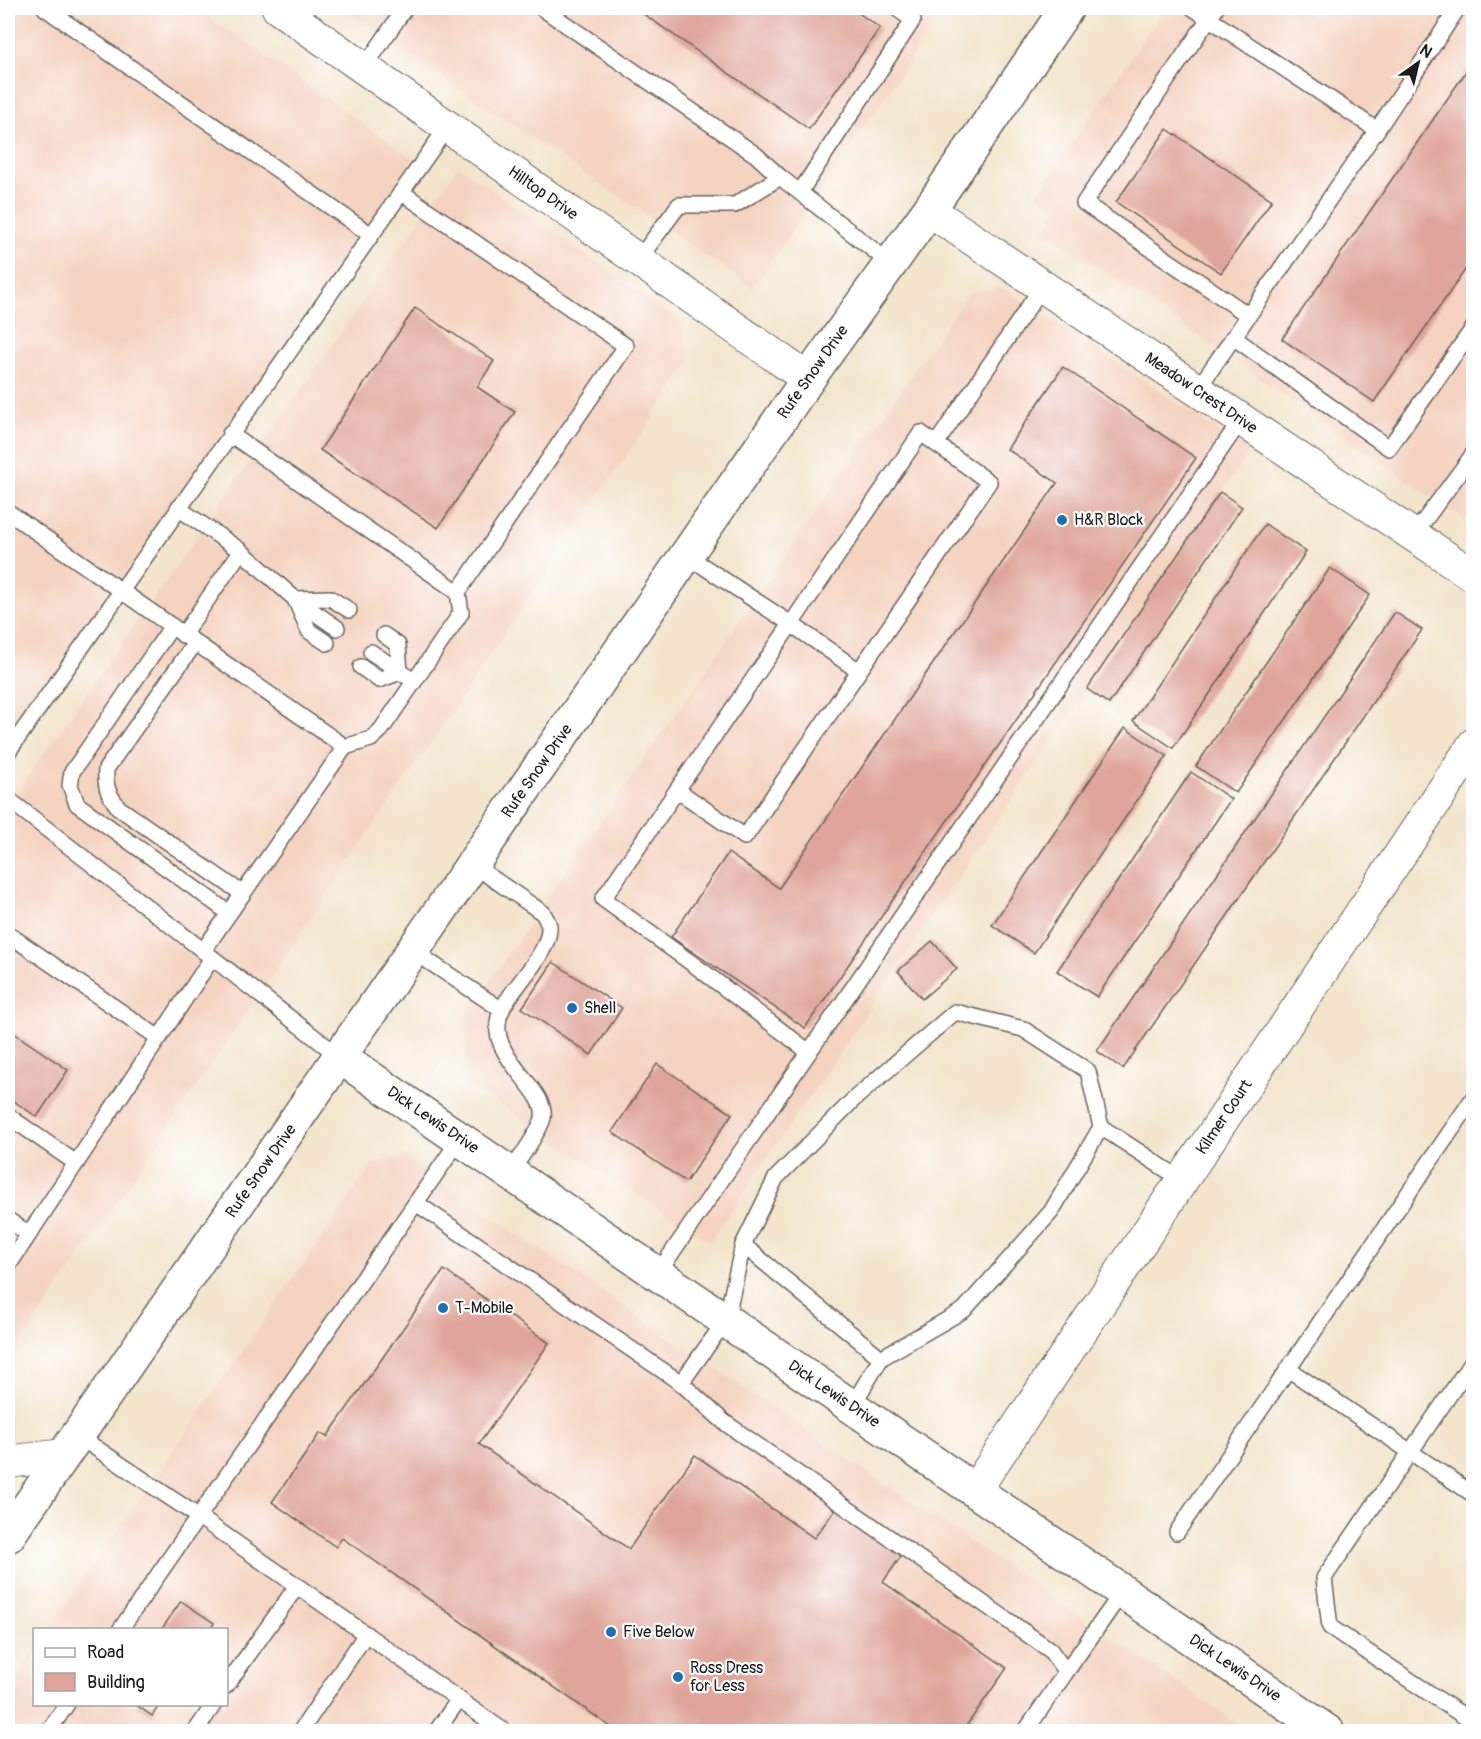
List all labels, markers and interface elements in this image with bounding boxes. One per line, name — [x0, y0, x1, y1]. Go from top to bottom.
north arrow — [1388, 33, 1448, 93]
text: N — [1416, 40, 1436, 63]
street label: Hilltop Drive — [504, 162, 582, 224]
street label: Rufe Snow Drive — [773, 321, 853, 423]
street label: Meadow Crest Drive — [1141, 348, 1261, 438]
place label: H&R Block — [1074, 510, 1143, 530]
marker: H&R Block — [1055, 513, 1069, 527]
street label: Rufe Snow Drive — [497, 720, 577, 822]
place label: Shell — [584, 998, 616, 1018]
marker: Shell — [565, 1001, 579, 1015]
street label: Kilmer Court — [1192, 1075, 1257, 1158]
street label: Dick Lewis Drive — [383, 1082, 483, 1158]
street label: Rufe Snow Drive — [221, 1120, 301, 1222]
place label: T-Mobile — [455, 1298, 513, 1318]
marker: T-Mobile — [436, 1301, 450, 1315]
street label: Dick Lewis Drive — [784, 1356, 884, 1432]
place label: Five Below — [623, 1622, 695, 1642]
marker: Five Below — [604, 1625, 618, 1639]
legend — [33, 1628, 228, 1706]
street label: Dick Lewis Drive — [1185, 1630, 1285, 1706]
text: Road — [87, 1641, 124, 1664]
place label: Ross Dress for Less — [690, 1658, 763, 1696]
marker: Ross Dress for Less — [671, 1670, 685, 1684]
text: Building — [87, 1671, 145, 1694]

